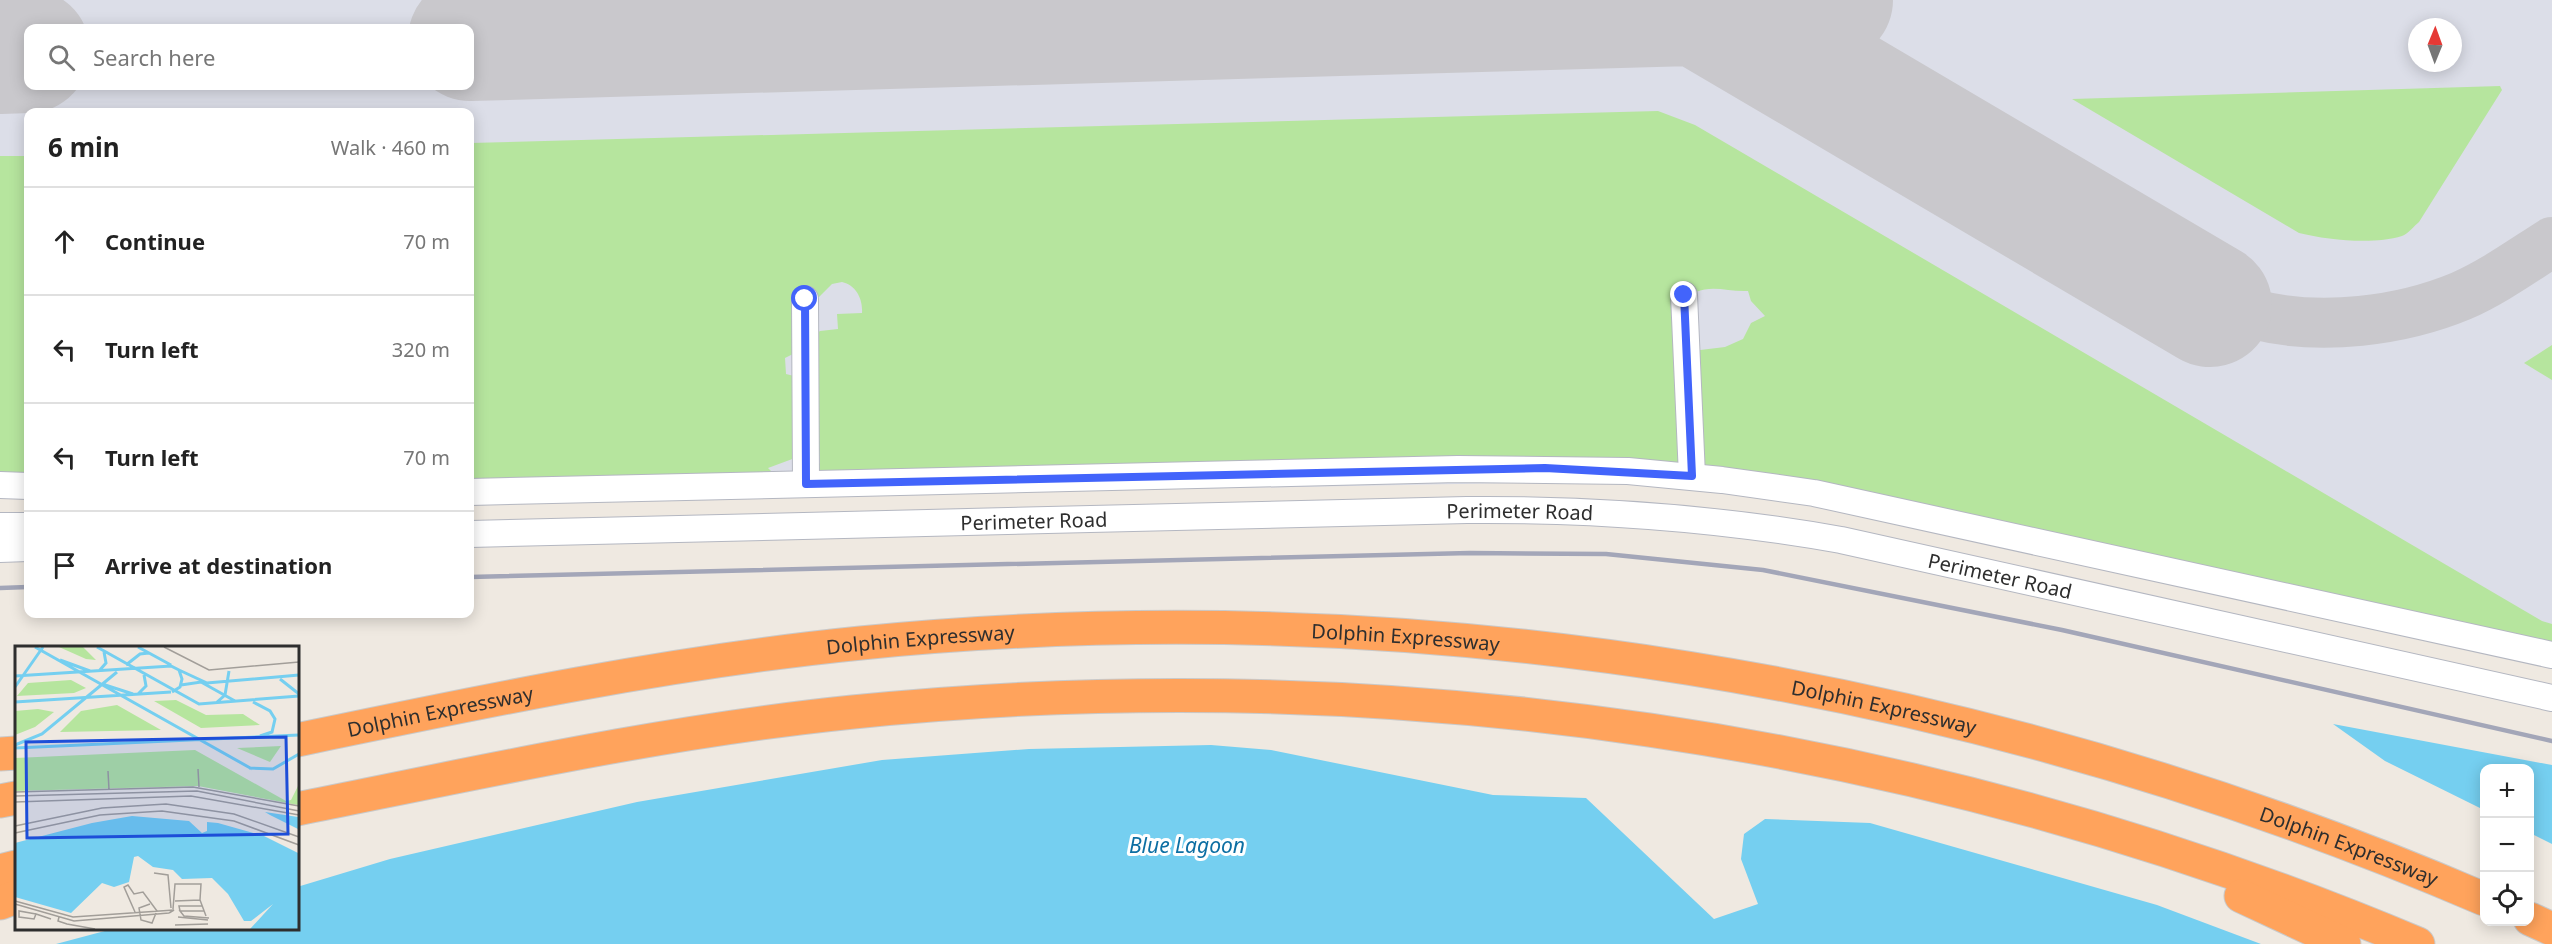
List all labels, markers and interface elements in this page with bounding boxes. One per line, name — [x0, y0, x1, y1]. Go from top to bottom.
north arrow — [2408, 18, 2462, 72]
search box — [24, 24, 474, 90]
icon: search — [45, 41, 78, 74]
text: Search here — [93, 42, 215, 72]
text: 6 min — [48, 129, 120, 165]
text: Walk · 460 m — [331, 134, 450, 161]
icon: ahead — [48, 225, 81, 258]
text: Continue — [105, 226, 205, 256]
text: 70 m — [403, 228, 450, 255]
route end — [1670, 281, 1696, 307]
route start — [791, 285, 817, 311]
icon: left — [48, 333, 81, 366]
text: Turn left — [105, 334, 199, 364]
text: 320 m — [392, 336, 450, 363]
icon: left — [48, 441, 81, 474]
text: Turn left — [105, 442, 199, 472]
text: 70 m — [403, 444, 450, 471]
street label: Perimeter Road — [1446, 496, 1594, 526]
street label: Perimeter Road — [960, 505, 1108, 536]
street label: Perimeter Road — [1925, 546, 2075, 604]
icon: arrive — [48, 549, 81, 582]
text: Arrive at destination — [105, 550, 332, 580]
street label: Dolphin Expressway — [1311, 617, 1502, 657]
street label: Dolphin Expressway — [825, 618, 1016, 660]
inset map — [15, 646, 298, 929]
street label: Dolphin Expressway — [1789, 673, 1980, 741]
street label: Dolphin Expressway — [345, 679, 536, 743]
map controls — [2480, 764, 2534, 926]
button: + — [2480, 764, 2534, 818]
street label: Dolphin Expressway — [2256, 800, 2443, 892]
button: − — [2480, 818, 2534, 872]
water label: Blue Lagoon — [1129, 831, 1245, 859]
button: locate — [2480, 872, 2534, 926]

